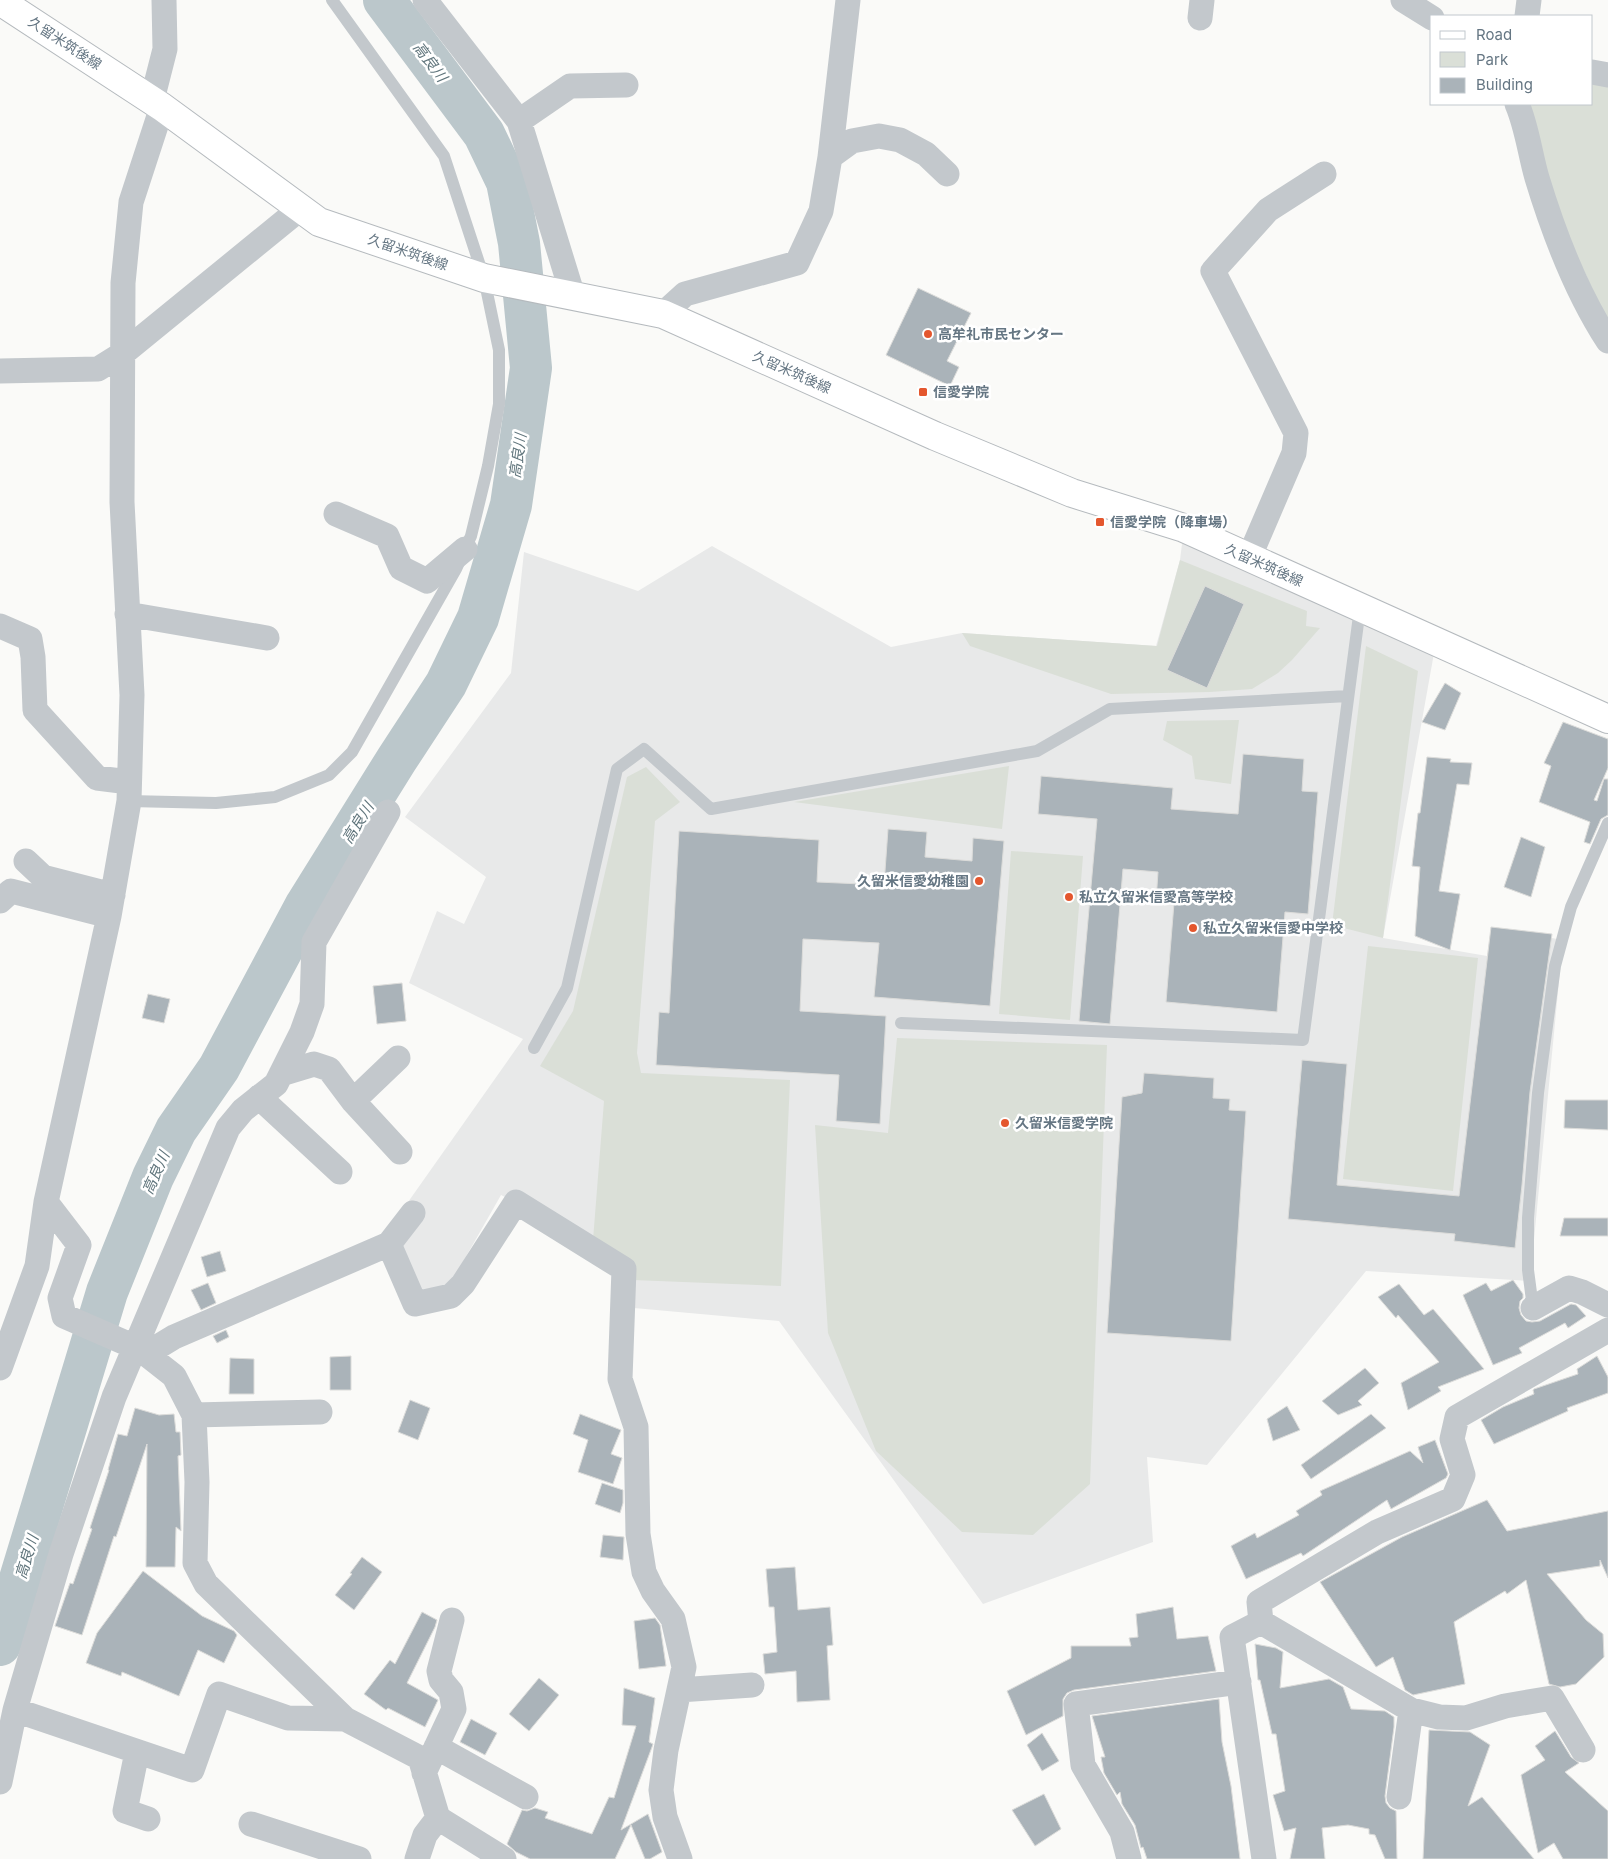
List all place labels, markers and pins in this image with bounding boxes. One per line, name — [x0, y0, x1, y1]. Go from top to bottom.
place label: 高牟礼市民センター — [938, 325, 1064, 342]
marker: 高牟礼市民センター — [922, 328, 934, 340]
place label: 信愛学院 — [933, 383, 989, 400]
marker: 信愛学院 — [917, 386, 929, 398]
place label: 信愛学院（降車場） — [1110, 513, 1236, 530]
marker: 信愛学院（降車場） — [1094, 516, 1106, 528]
place label: 久留米信愛幼稚園 — [857, 872, 969, 889]
marker: 久留米信愛幼稚園 — [973, 875, 985, 887]
place label: 私立久留米信愛高等学校 — [1079, 888, 1233, 905]
marker: 私立久留米信愛高等学校 — [1063, 891, 1075, 903]
place label: 私立久留米信愛中学校 — [1203, 919, 1343, 936]
marker: 私立久留米信愛中学校 — [1187, 922, 1199, 934]
place label: 久留米信愛学院 — [1015, 1114, 1113, 1131]
marker: 久留米信愛学院 — [999, 1117, 1011, 1129]

